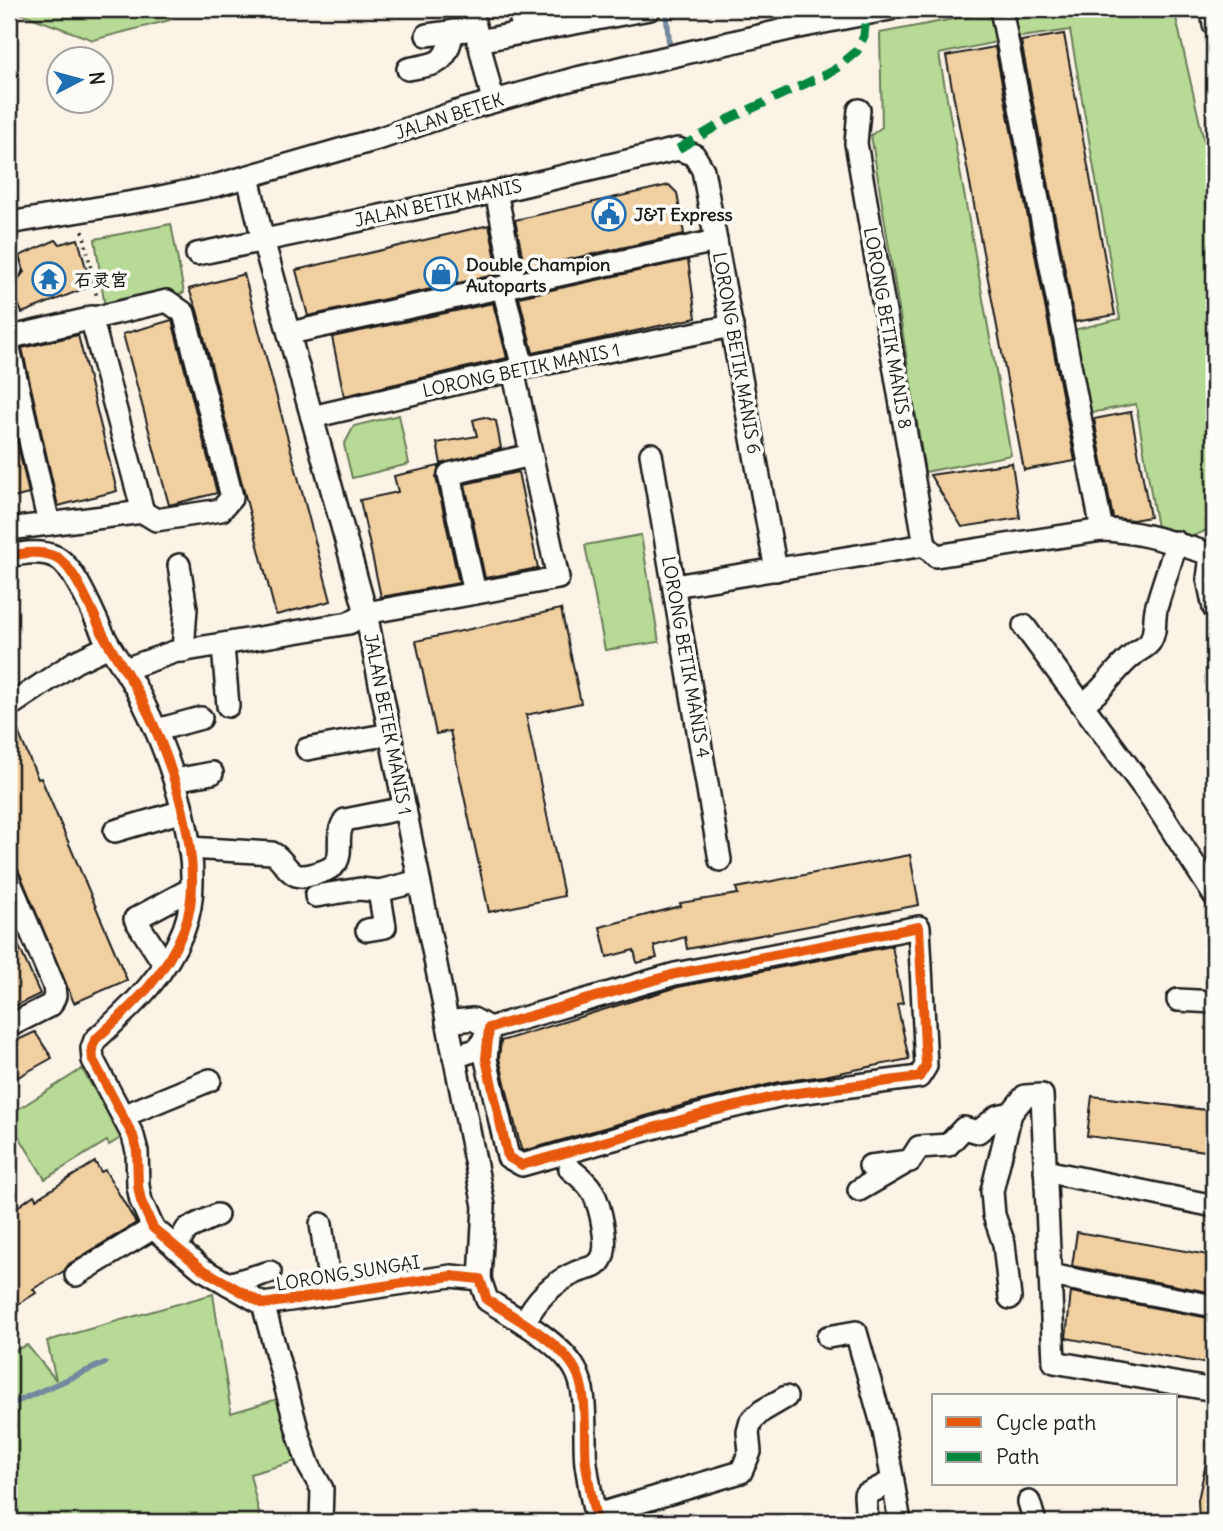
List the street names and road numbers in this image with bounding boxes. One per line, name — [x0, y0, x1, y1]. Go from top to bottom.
street label: JALAN BETEK — [392, 88, 506, 144]
street label: JALAN BETIK MANIS — [352, 174, 524, 232]
street label: LORONG BETIK MANIS 8 — [859, 225, 917, 431]
street label: LORONG BETIK MANIS 6 — [708, 250, 766, 456]
street label: LORONG BETIK MANIS 1 — [420, 338, 622, 402]
street label: LORONG BETIK MANIS 4 — [657, 554, 715, 760]
street label: JALAN BETEK MANIS 1 — [359, 631, 417, 817]
street label: LORONG SUNGAI — [275, 1250, 422, 1296]

